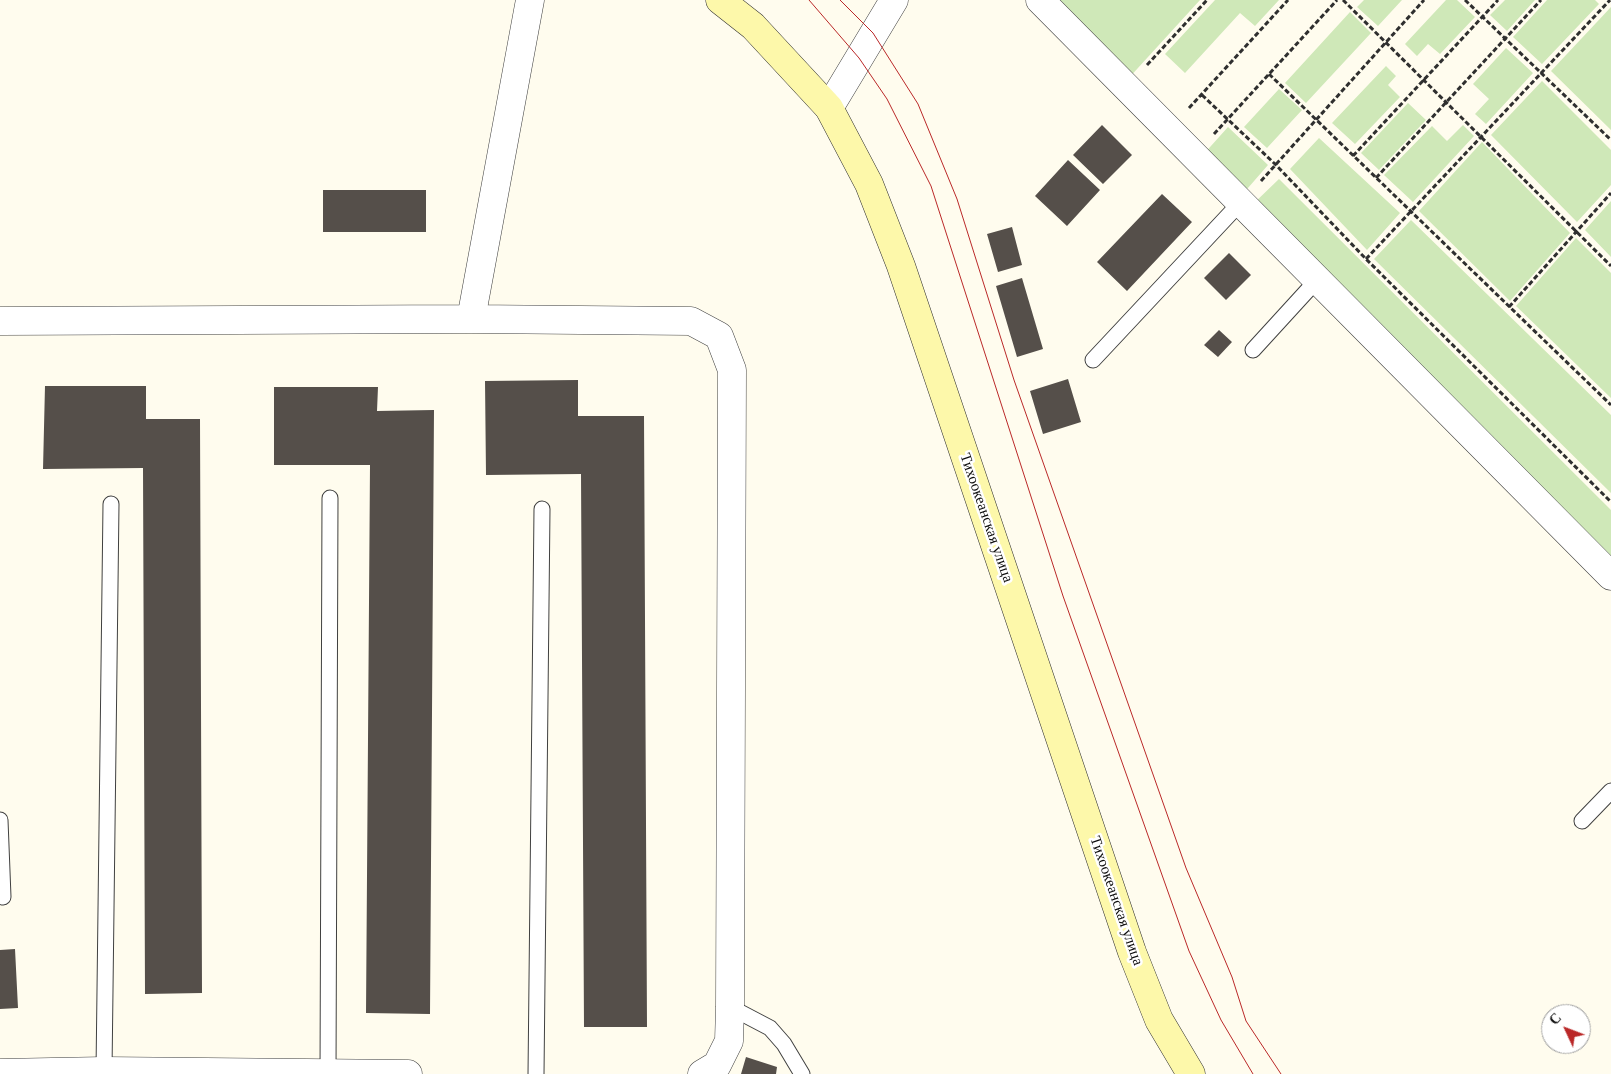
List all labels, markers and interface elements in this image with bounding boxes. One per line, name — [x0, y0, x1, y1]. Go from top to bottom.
street label: Тихоокеанская улица — [955, 451, 1017, 585]
street label: Тихоокеанская улица — [1085, 834, 1147, 968]
north arrow — [1541, 1004, 1591, 1054]
text: С — [1546, 1010, 1564, 1028]

